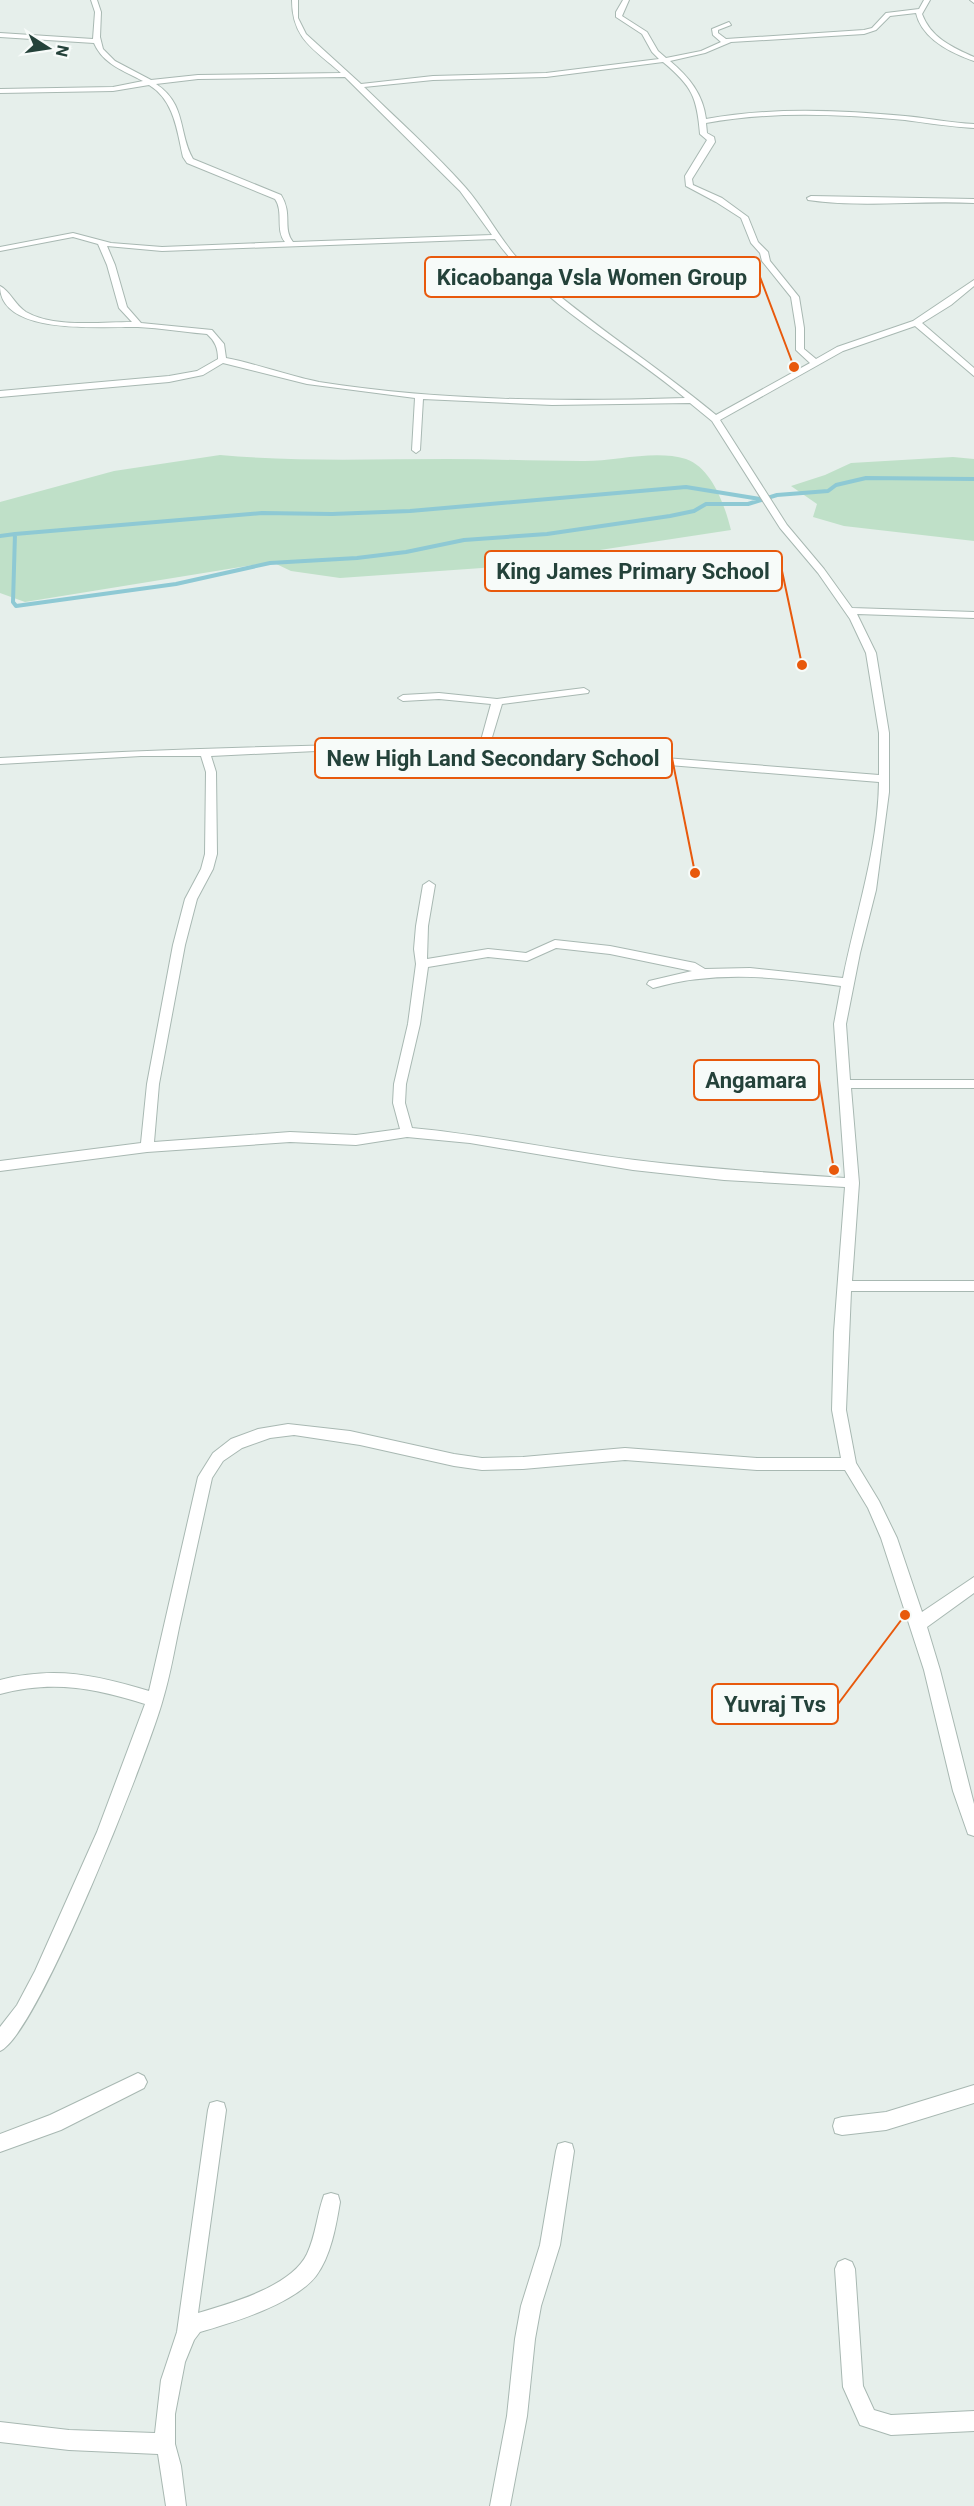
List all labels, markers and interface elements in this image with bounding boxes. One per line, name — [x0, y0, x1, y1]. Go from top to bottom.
north arrow — [18, 18, 78, 78]
text: N — [52, 44, 73, 59]
callout: Kicaobanga Vsla Women Group — [425, 257, 760, 297]
text: Kicaobanga Vsla Women Group — [437, 265, 747, 290]
callout: King James Primary School — [485, 551, 782, 591]
text: King James Primary School — [496, 559, 770, 584]
callout: New High Land Secondary School — [315, 738, 672, 778]
text: New High Land Secondary School — [326, 746, 660, 771]
callout: Angamara — [694, 1060, 819, 1100]
text: Angamara — [705, 1068, 807, 1093]
callout: Yuvraj Tvs — [712, 1684, 838, 1724]
text: Yuvraj Tvs — [724, 1692, 826, 1717]

